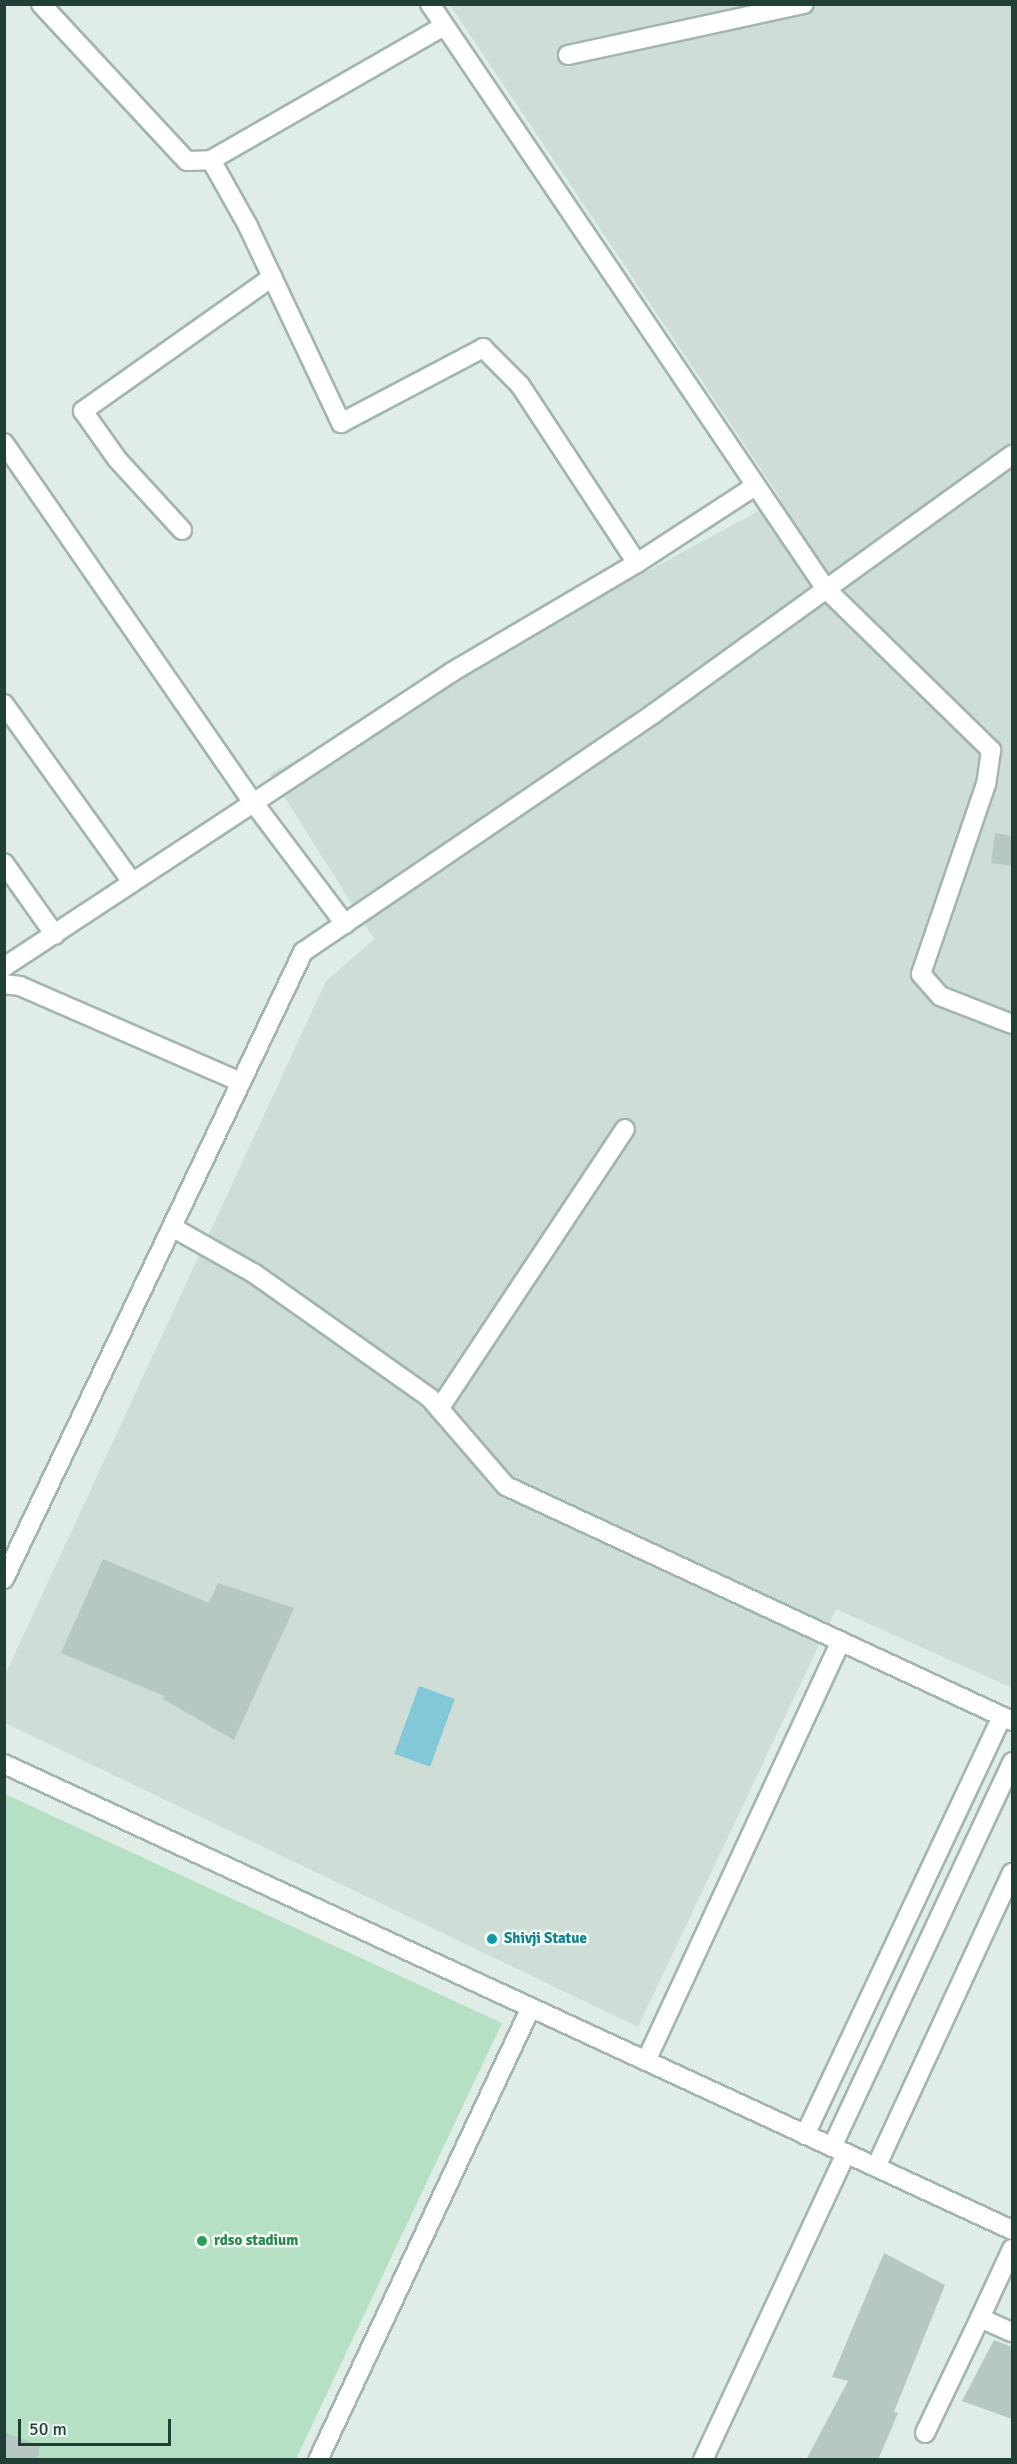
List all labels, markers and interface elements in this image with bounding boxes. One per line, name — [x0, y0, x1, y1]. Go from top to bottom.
place label: Shivji Statue — [504, 1930, 587, 1948]
marker: Shivji Statue — [485, 1932, 499, 1946]
place label: rdso stadium — [214, 2232, 298, 2250]
marker: rdso stadium — [195, 2234, 209, 2248]
scale bar — [21, 2407, 174, 2445]
text: 50 m — [29, 2418, 67, 2440]

